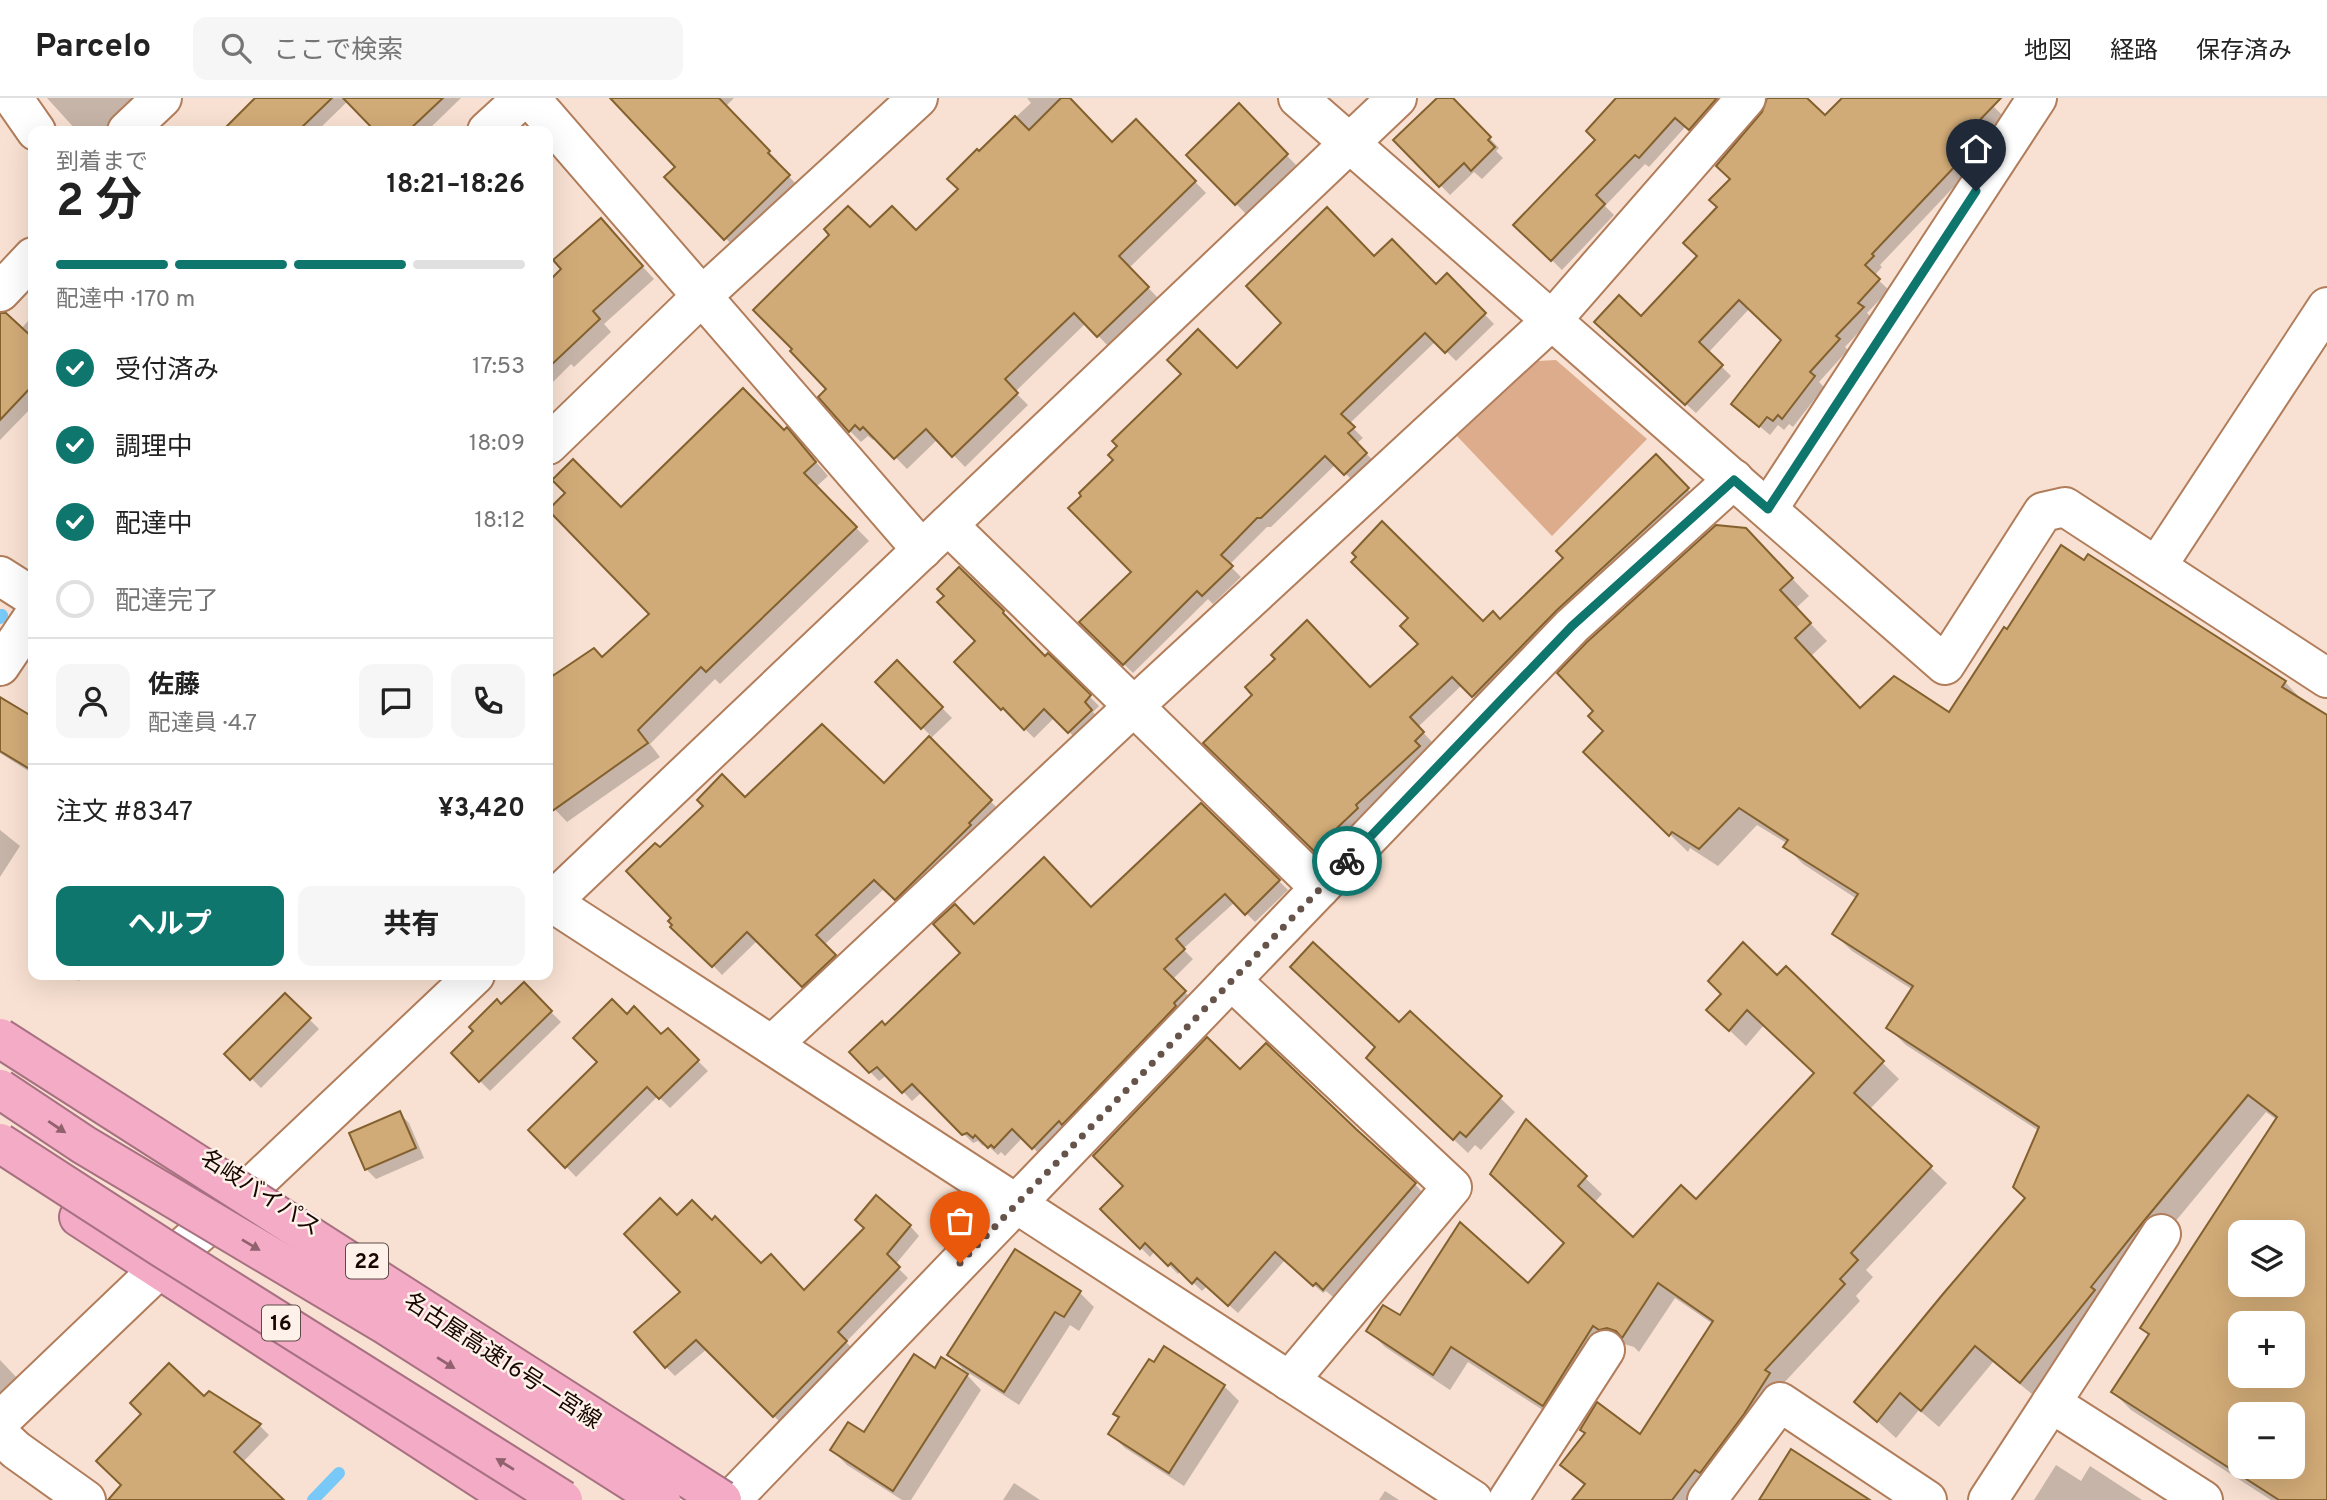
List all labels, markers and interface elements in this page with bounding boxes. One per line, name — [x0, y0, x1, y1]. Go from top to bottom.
search box — [193, 17, 683, 80]
text: Parcelo — [35, 27, 151, 69]
icon: search — [217, 29, 255, 67]
text: ここで検索 — [273, 35, 403, 68]
text: 地図 — [2024, 37, 2072, 67]
text: 経路 — [2110, 37, 2158, 67]
text: 保存済み — [2196, 37, 2292, 67]
pin — [1946, 119, 2006, 191]
icon: home — [1957, 130, 1995, 168]
text: 到着まで — [56, 149, 148, 178]
text: 18:21–18:26 — [386, 169, 525, 202]
text: 2 分 — [56, 174, 142, 233]
text: 配達中 · 170 m — [56, 286, 195, 315]
icon: check — [56, 349, 94, 387]
text: 17:53 — [472, 353, 525, 382]
text: 受付済み — [115, 355, 219, 388]
icon: check — [56, 426, 94, 464]
text: 18:09 — [469, 430, 525, 459]
text: 調理中 — [115, 432, 193, 465]
icon: check — [56, 503, 94, 541]
text: 18:12 — [475, 507, 525, 536]
text: 配達中 — [115, 509, 193, 542]
text: 配達完了 — [115, 586, 219, 619]
button: person — [56, 664, 130, 738]
button: chat — [359, 664, 433, 738]
button: phone — [451, 664, 525, 738]
text: 佐藤 — [148, 670, 200, 703]
text: 配達員 · 4.7 — [148, 710, 257, 739]
text: ¥3,420 — [438, 793, 525, 826]
text: 注文 #8347 — [56, 797, 193, 830]
courier — [1312, 826, 1382, 896]
icon: bike — [1328, 842, 1366, 880]
button: ヘルプ — [56, 886, 284, 966]
button: 共有 — [298, 886, 525, 966]
one-way arrow — [48, 1120, 66, 1134]
street label: 名岐バイパス — [194, 1144, 325, 1244]
pin — [930, 1191, 990, 1263]
icon: bag — [941, 1202, 979, 1240]
map controls — [2228, 1220, 2305, 1479]
button: layers — [2228, 1220, 2305, 1297]
one-way arrow — [242, 1239, 261, 1251]
road number: 22 — [346, 1244, 388, 1278]
street label: 名古屋高速16号一宮線 — [398, 1287, 606, 1437]
road number: 16 — [262, 1306, 300, 1340]
button: + — [2228, 1311, 2305, 1388]
one-way arrow — [436, 1356, 455, 1369]
button: − — [2228, 1402, 2305, 1479]
one-way arrow — [495, 1457, 515, 1470]

